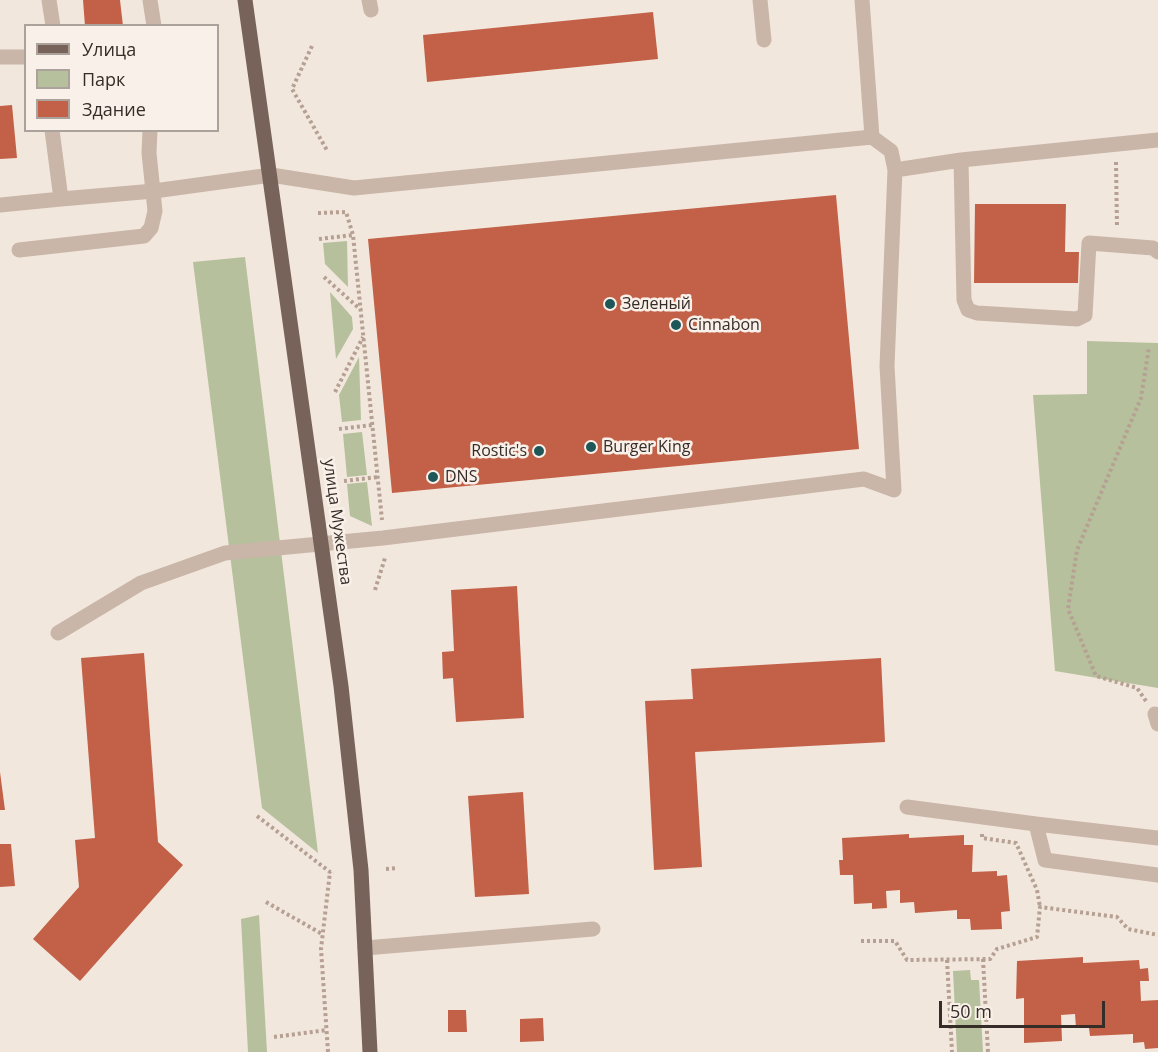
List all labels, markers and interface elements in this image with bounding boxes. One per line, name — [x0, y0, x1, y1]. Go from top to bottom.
legend — [24, 24, 219, 132]
text: Улица — [82, 37, 136, 61]
text: Парк — [82, 67, 125, 91]
text: Здание — [82, 97, 146, 121]
place label: Зеленый — [622, 294, 691, 314]
marker: Зеленый — [603, 297, 617, 311]
place label: Cinnabon — [688, 315, 760, 335]
marker: Cinnabon — [669, 318, 683, 332]
place label: Burger King — [603, 437, 690, 457]
marker: Burger King — [584, 440, 598, 454]
place label: Rostic's — [471, 441, 527, 461]
marker: Rostic's — [532, 444, 546, 458]
street label: улица Мужества — [319, 458, 355, 586]
place label: DNS — [445, 467, 477, 487]
marker: DNS — [426, 470, 440, 484]
scale bar — [942, 989, 1108, 1027]
text: 50 m — [950, 999, 992, 1023]

